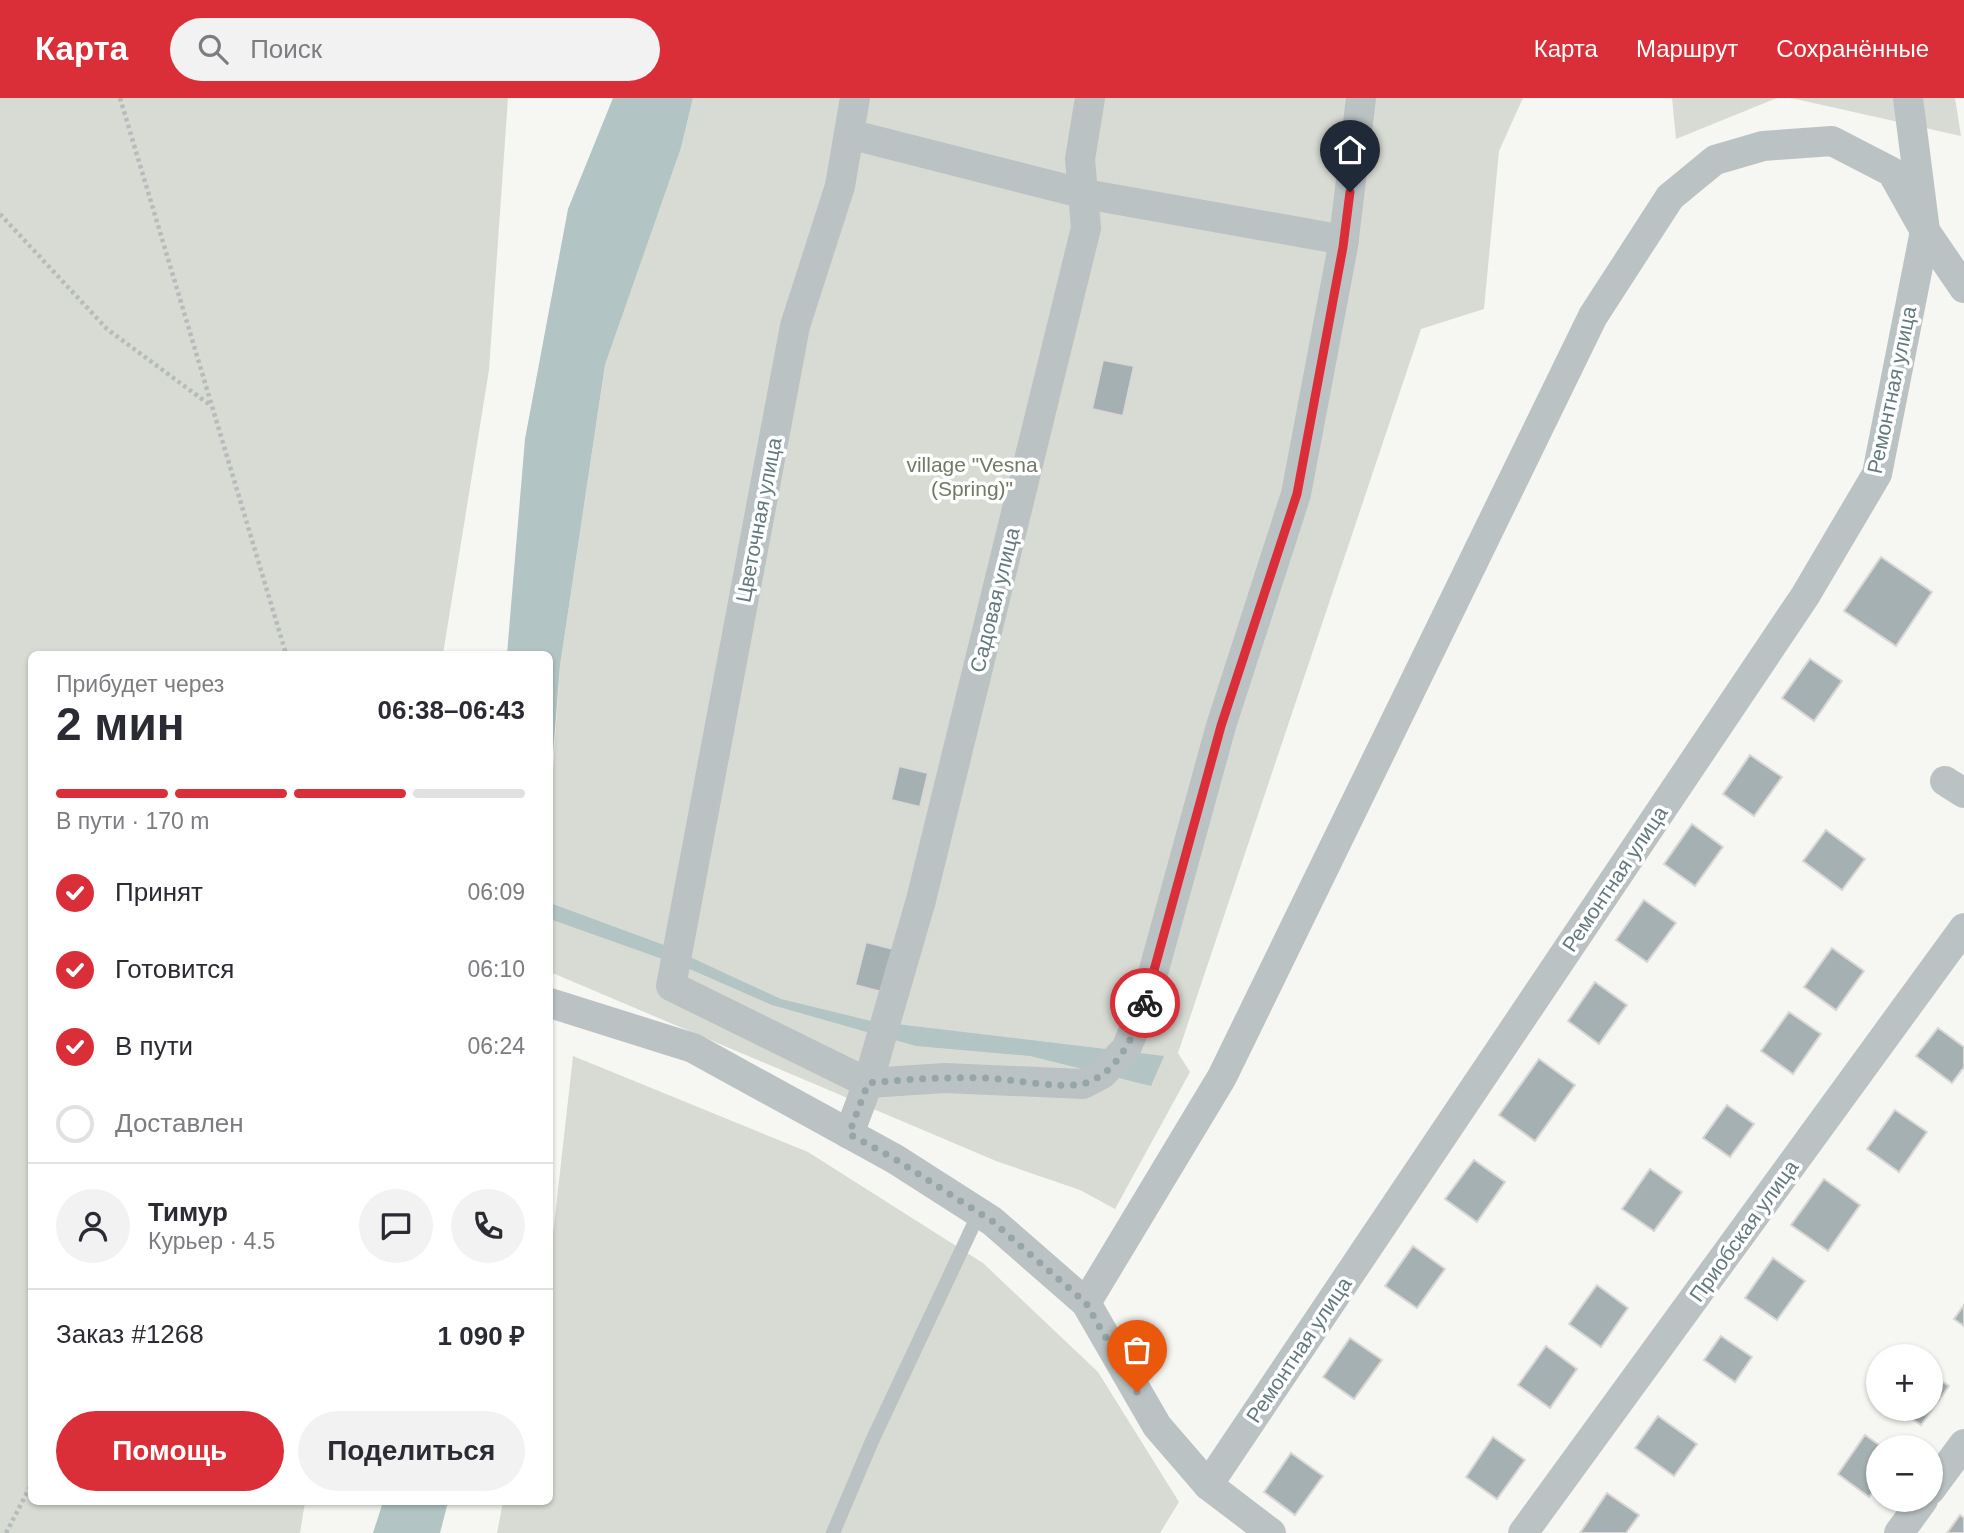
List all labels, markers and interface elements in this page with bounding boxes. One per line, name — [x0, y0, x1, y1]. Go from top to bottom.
search box — [170, 18, 660, 81]
text: Карта — [35, 30, 128, 67]
icon: search — [194, 30, 232, 68]
text: Поиск — [250, 34, 322, 64]
text: Карта — [1534, 35, 1598, 62]
text: Маршрут — [1636, 35, 1738, 62]
text: Сохранённые — [1776, 35, 1929, 62]
pin — [1320, 120, 1380, 192]
icon: home — [1331, 131, 1369, 169]
street label: Ремонтная улица — [1863, 304, 1921, 476]
street label: Цветочная улица — [731, 435, 786, 604]
park label: village "Vesna (Spring)" — [906, 453, 1038, 500]
street label: Садовая улица — [965, 525, 1024, 675]
text: Прибудет через — [56, 671, 224, 697]
text: 06:38–06:43 — [378, 695, 525, 725]
text: 2 мин — [56, 698, 184, 750]
street label: Ремонтная улица — [1557, 801, 1672, 956]
text: В пути · 170 m — [56, 808, 209, 834]
icon: check — [56, 874, 94, 912]
text: Принят — [115, 877, 203, 907]
text: 06:09 — [467, 879, 525, 905]
icon: check — [56, 951, 94, 989]
text: Готовится — [115, 954, 234, 984]
text: 06:10 — [467, 956, 525, 982]
courier — [1110, 968, 1180, 1038]
icon: bike — [1126, 984, 1164, 1022]
icon: check — [56, 1028, 94, 1066]
text: В пути — [115, 1031, 193, 1061]
text: 06:24 — [467, 1033, 525, 1059]
text: Доставлен — [115, 1108, 244, 1138]
street label: Приобская улица — [1685, 1155, 1803, 1306]
button: person — [56, 1189, 130, 1263]
button: chat — [359, 1189, 433, 1263]
button: phone — [451, 1189, 525, 1263]
text: Тимур — [148, 1197, 228, 1227]
text: Курьер · 4.5 — [148, 1228, 275, 1254]
street label: Ремонтная улица — [1241, 1272, 1356, 1427]
text: Заказ #1268 — [56, 1319, 204, 1349]
pin — [1107, 1320, 1167, 1392]
text: 1 090 ₽ — [438, 1321, 525, 1351]
icon: bag — [1118, 1331, 1156, 1369]
map controls — [1866, 1344, 1943, 1512]
button: + — [1866, 1344, 1943, 1421]
button: Помощь — [56, 1411, 284, 1491]
button: Поделиться — [298, 1411, 525, 1491]
button: − — [1866, 1435, 1943, 1512]

